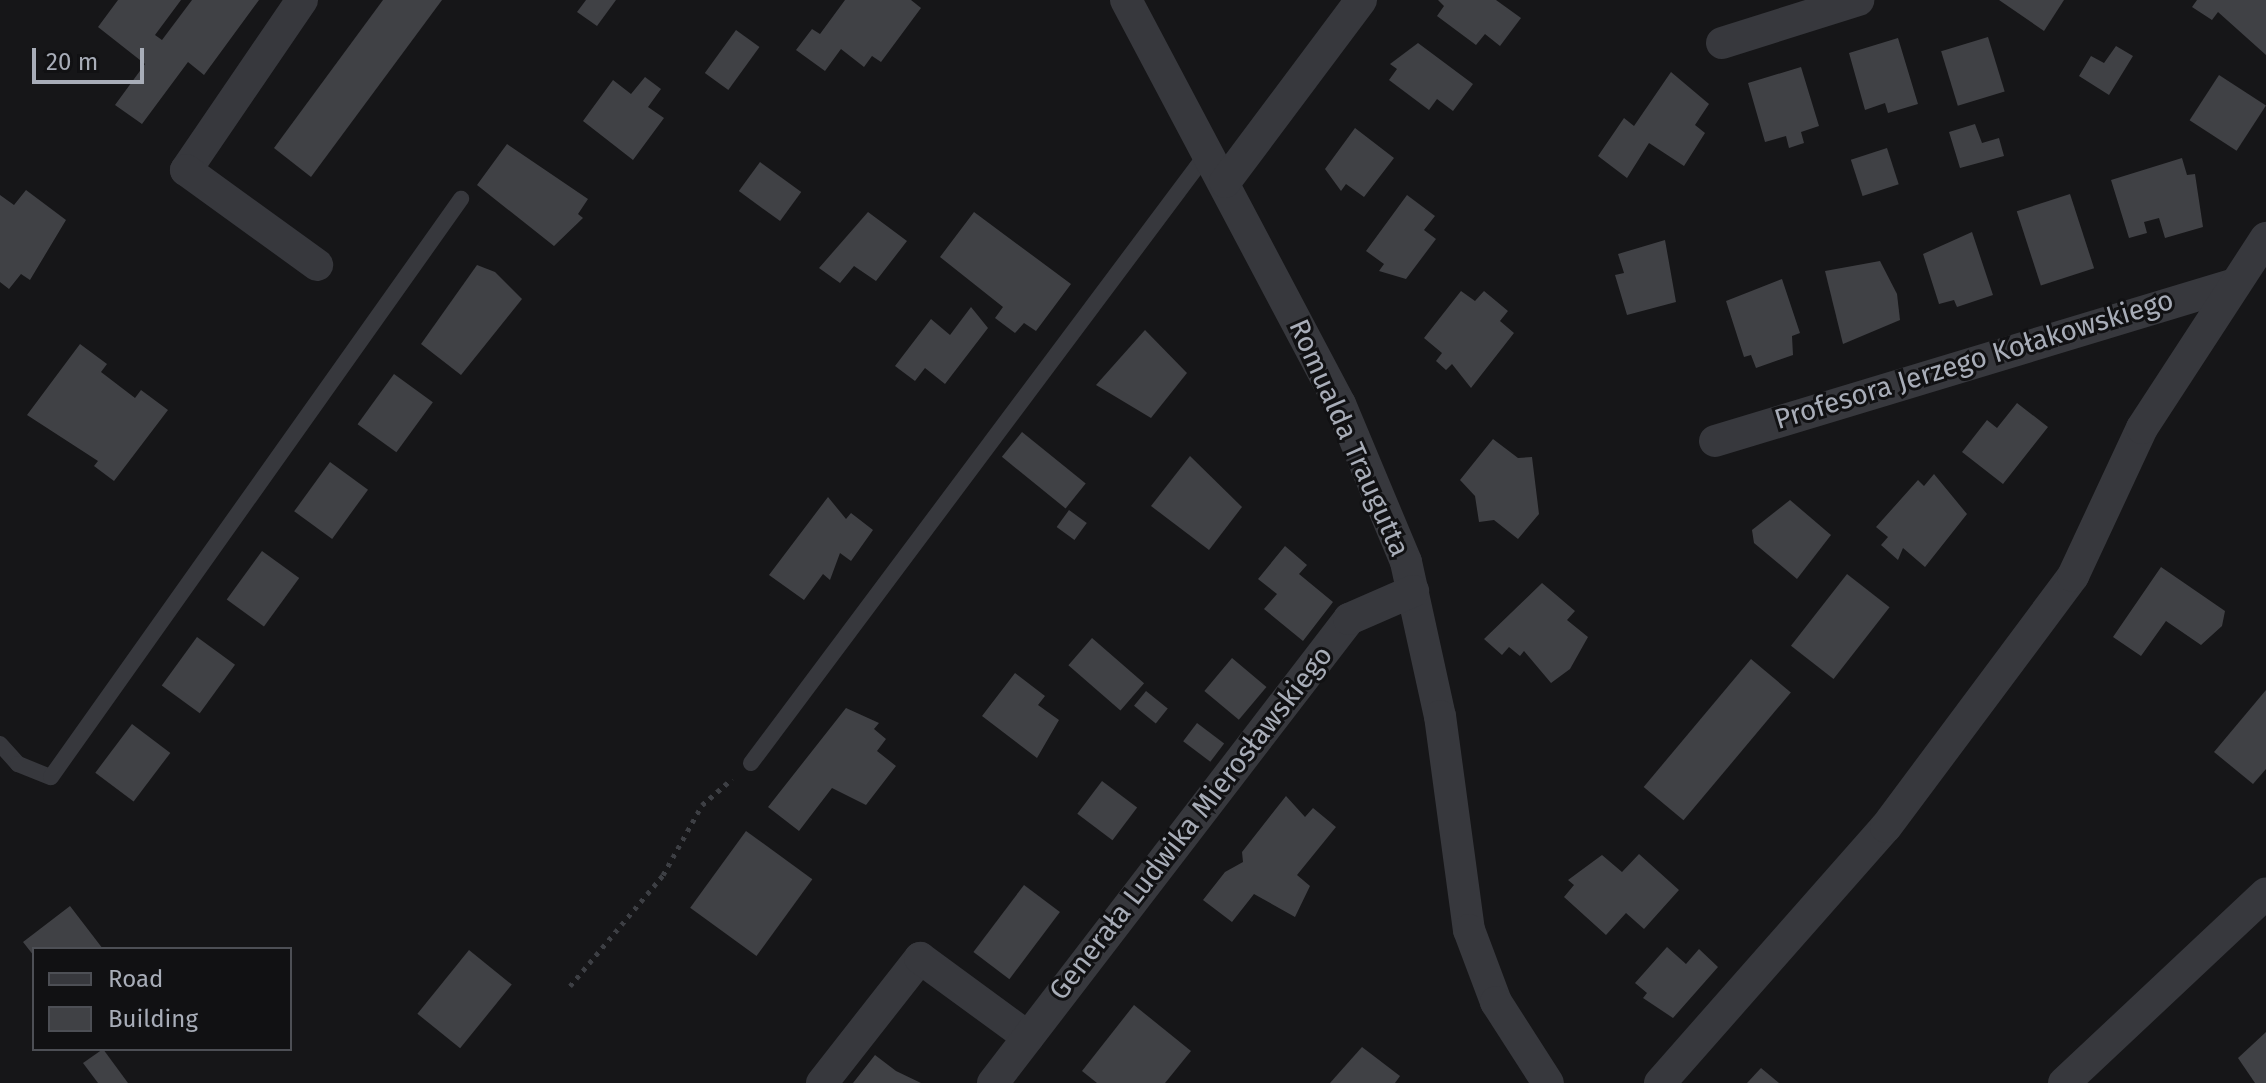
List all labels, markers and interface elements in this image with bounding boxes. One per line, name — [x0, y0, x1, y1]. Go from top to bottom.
scale bar — [36, 32, 148, 82]
text: 20 m — [46, 48, 98, 76]
street label: Profesora Jerzego Kołakowskiego — [1770, 283, 2178, 437]
street label: Romualda Traugutta — [1282, 314, 1416, 562]
street label: Generała Ludwika Mierosławskiego — [1042, 639, 1340, 1007]
legend — [32, 947, 292, 1051]
text: Road — [108, 965, 163, 993]
text: Building — [108, 1005, 198, 1033]

